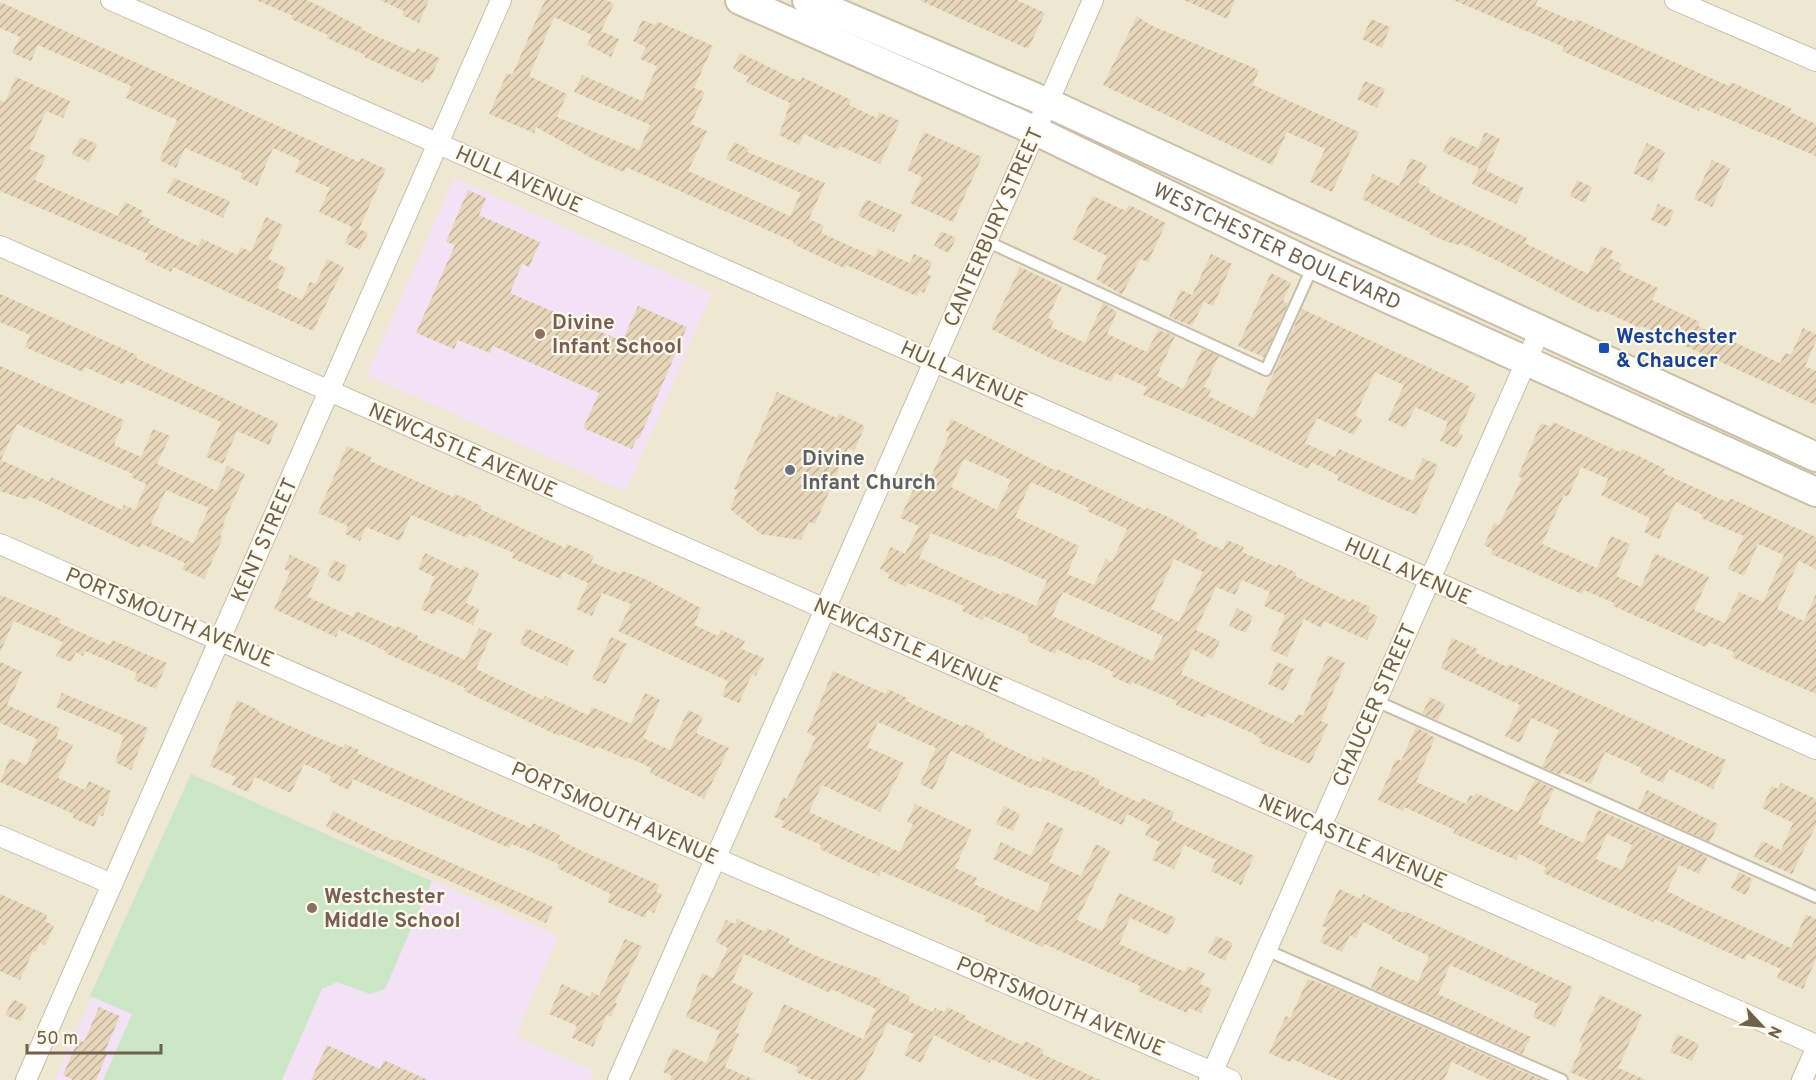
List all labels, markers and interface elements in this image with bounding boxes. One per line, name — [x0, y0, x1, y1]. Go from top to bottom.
street label: CANTERBURY STREET — [938, 124, 1050, 331]
street label: HULL AVENUE — [451, 140, 586, 220]
street label: WESTCHESTER BOULEVARD — [1148, 177, 1405, 317]
place label: Divine Infant School — [552, 310, 682, 361]
place label: Westchester & Chaucer — [1616, 324, 1737, 375]
marker: Divine Infant School — [533, 327, 547, 341]
street label: HULL AVENUE — [896, 335, 1031, 415]
marker: Westchester & Chaucer — [1597, 341, 1611, 355]
street label: NEWCASTLE AVENUE — [364, 398, 561, 505]
place label: Divine Infant Church — [802, 446, 936, 497]
marker: Divine Infant Church — [783, 463, 797, 477]
street label: KENT STREET — [226, 474, 305, 607]
street label: HULL AVENUE — [1340, 532, 1475, 612]
street label: PORTSMOUTH AVENUE — [61, 562, 278, 675]
street label: NEWCASTLE AVENUE — [809, 593, 1006, 700]
street label: CHAUCER STREET — [1327, 620, 1423, 791]
street label: PORTSMOUTH AVENUE — [506, 756, 722, 872]
street label: NEWCASTLE AVENUE — [1254, 789, 1451, 896]
place label: Westchester Middle School — [324, 884, 461, 935]
marker: Westchester Middle School — [305, 901, 319, 915]
street label: PORTSMOUTH AVENUE — [952, 951, 1169, 1064]
north arrow — [1732, 996, 1792, 1056]
scale bar — [27, 1017, 160, 1055]
text: N — [1762, 1022, 1785, 1041]
text: 50 m — [36, 1028, 78, 1051]

